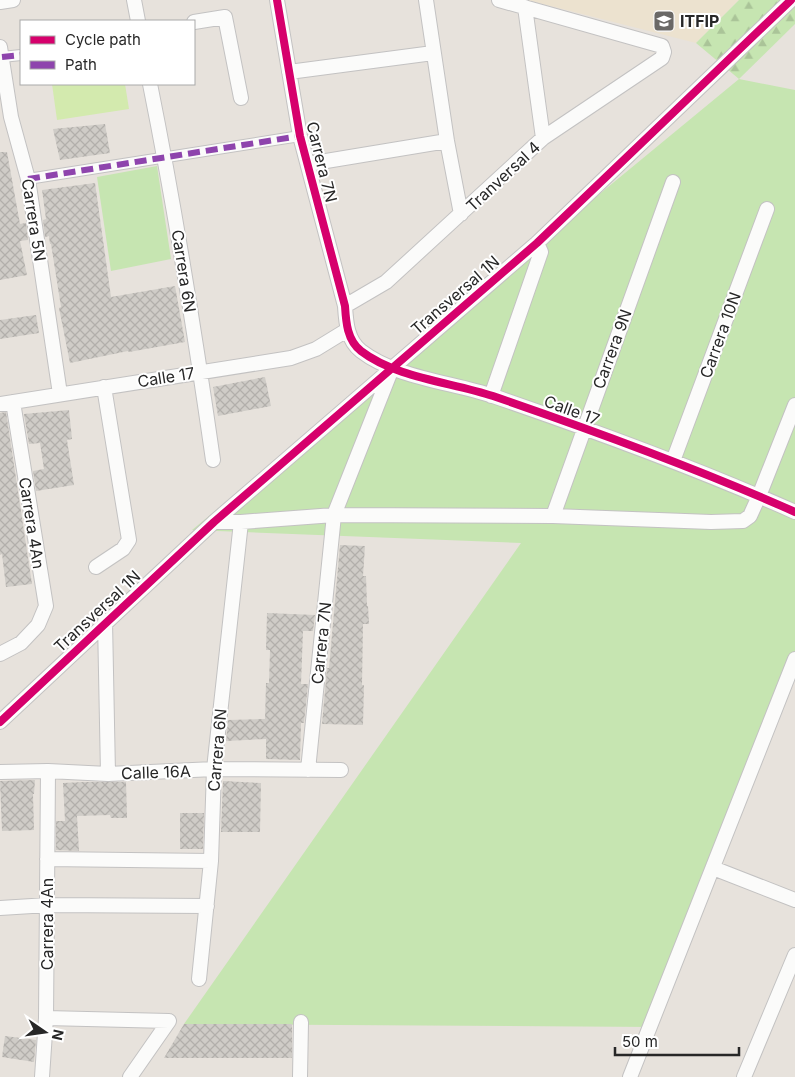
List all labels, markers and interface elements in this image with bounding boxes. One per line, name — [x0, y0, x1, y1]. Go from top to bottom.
school or university icon: ITFIP — [652, 9, 676, 33]
place label: ITFIP — [680, 11, 719, 31]
legend — [20, 20, 195, 85]
text: Cycle path — [65, 30, 141, 49]
text: Path — [65, 55, 97, 74]
street label: Carrera 7N — [302, 119, 342, 205]
street label: Tranversal 4 — [462, 137, 544, 215]
street label: Carrera 5N — [18, 177, 50, 263]
street label: Carrera 6N — [168, 228, 200, 314]
street label: Transversal 1N — [407, 251, 503, 339]
street label: Carrera 10N — [695, 289, 745, 381]
street label: Carrera 9N — [588, 306, 636, 392]
street label: Calle 17 — [136, 363, 196, 391]
street label: Calle 17 — [541, 391, 603, 429]
street label: Carrera 4An — [15, 476, 49, 570]
street label: Transversal 1N — [50, 566, 144, 656]
street label: Carrera 7N — [307, 601, 335, 685]
street label: Carrera 6N — [203, 708, 231, 792]
street label: Calle 16A — [121, 761, 191, 783]
street label: Carrera 4An — [37, 878, 57, 970]
north arrow — [20, 1007, 70, 1057]
scale bar — [615, 1024, 739, 1056]
text: N — [49, 1028, 68, 1042]
text: 50 m — [622, 1032, 658, 1051]

